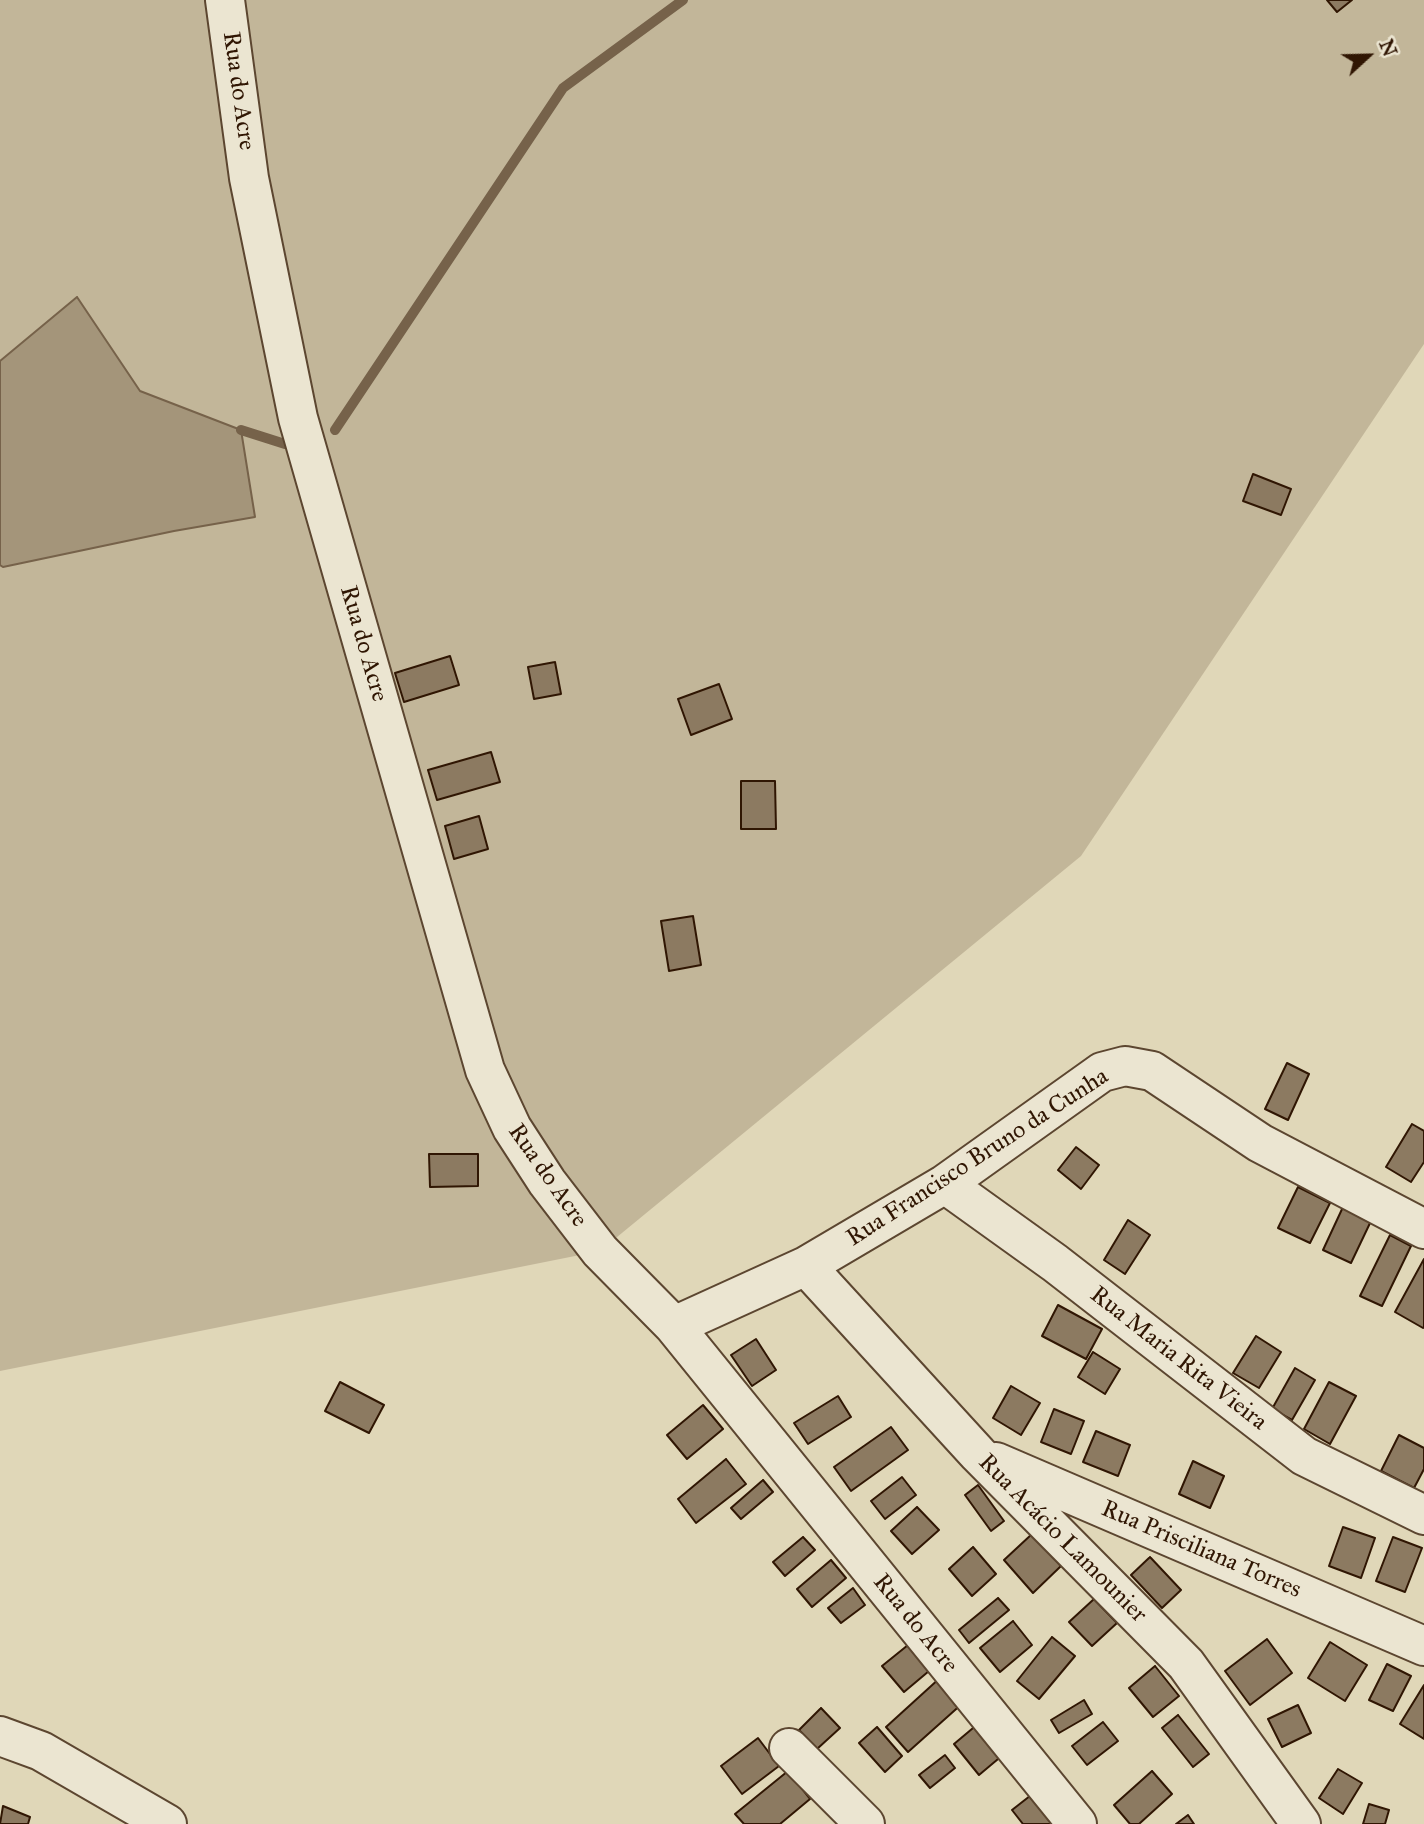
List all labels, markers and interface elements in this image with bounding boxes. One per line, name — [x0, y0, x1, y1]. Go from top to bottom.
north arrow — [1333, 21, 1403, 91]
street label: Rua do Acre — [215, 30, 261, 152]
text: N — [1374, 36, 1402, 60]
street label: Rua do Acre — [333, 583, 393, 705]
street label: Rua Francisco Bruno da Cunha — [842, 1063, 1114, 1253]
street label: Rua do Acre — [501, 1119, 593, 1233]
street label: Rua Maria Rita Vieira — [1084, 1281, 1272, 1437]
street label: Rua Acácio Lamounier — [972, 1449, 1152, 1629]
street label: Rua Prisciliana Torres — [1097, 1495, 1305, 1605]
street label: Rua do Acre — [866, 1569, 964, 1679]

